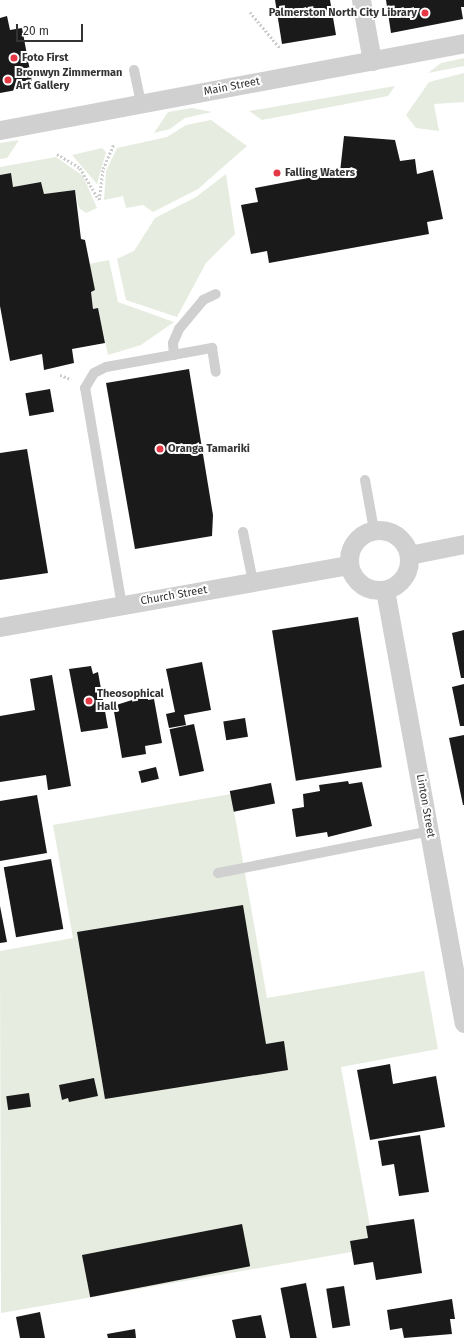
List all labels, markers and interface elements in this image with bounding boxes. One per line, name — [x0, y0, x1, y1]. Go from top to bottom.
place label: Palmerston North City Library — [269, 6, 417, 20]
marker: Palmerston North City Library — [420, 8, 430, 18]
scale bar — [18, 16, 85, 42]
text: 20 m — [23, 24, 49, 38]
place label: Foto First — [22, 51, 68, 65]
marker: Foto First — [9, 53, 19, 63]
place label: Bronwyn Zimmerman Art Gallery — [16, 67, 122, 93]
marker: Bronwyn Zimmerman Art Gallery — [3, 75, 13, 85]
street label: Main Street — [203, 75, 261, 99]
place label: Falling Waters — [285, 166, 355, 180]
marker: Falling Waters — [272, 168, 282, 178]
place label: Oranga Tamariki — [168, 442, 250, 456]
marker: Oranga Tamariki — [155, 444, 165, 454]
street label: Church Street — [140, 584, 208, 608]
place label: Theosophical Hall — [97, 688, 164, 714]
marker: Theosophical Hall — [84, 696, 94, 706]
street label: Linton Street — [413, 773, 437, 839]

